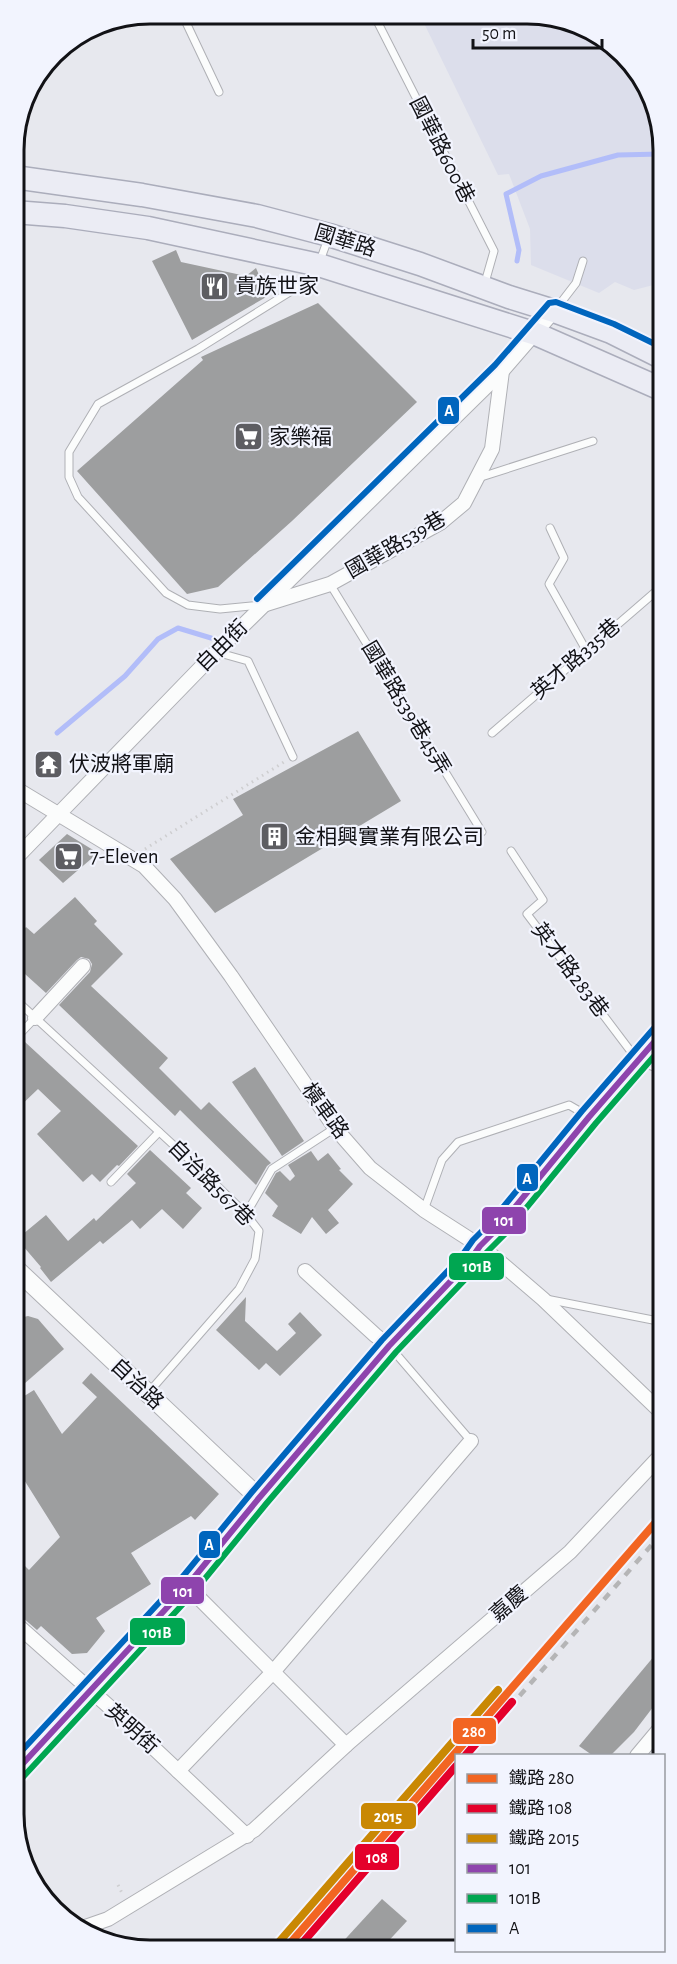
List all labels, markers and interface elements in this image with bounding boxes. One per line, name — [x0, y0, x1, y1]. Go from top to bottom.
scale bar — [473, 12, 602, 50]
text: 50 m — [482, 25, 516, 43]
street label: 國華路600巷 — [406, 93, 479, 206]
street label: 國華路 — [312, 221, 378, 260]
restaurant icon: 貴族世家 — [198, 270, 230, 302]
place label: 貴族世家 — [235, 275, 319, 297]
line badge: A — [437, 396, 460, 425]
text: A — [444, 403, 454, 419]
supermarket icon: 家樂福 — [232, 421, 264, 453]
place label: 家樂福 — [269, 426, 332, 448]
street label: 國華路539巷 — [342, 507, 449, 582]
street label: 英才路335巷 — [527, 614, 624, 703]
street label: 自由街 — [192, 616, 252, 676]
street label: 國華路539巷45弄 — [358, 637, 455, 778]
temple icon: 伏波將軍廟 — [32, 748, 64, 780]
place label: 伏波將軍廟 — [69, 753, 174, 775]
building icon: 金相興實業有限公司 — [258, 821, 290, 853]
place label: 金相興實業有限公司 — [295, 826, 484, 848]
supermarket icon: 7-Eleven — [53, 840, 85, 872]
place label: 7-Eleven — [90, 846, 159, 867]
street label: 英才路283巷 — [528, 918, 613, 1021]
street label: 橫車路 — [298, 1079, 353, 1143]
street label: 自治路567巷 — [164, 1135, 259, 1230]
line badge: A — [516, 1163, 539, 1192]
text: A — [522, 1171, 532, 1187]
line badge: 101 — [481, 1206, 527, 1235]
text: 101 — [494, 1213, 514, 1229]
line badge: 101B — [448, 1252, 505, 1281]
text: 101B — [462, 1259, 492, 1275]
street label: 自治路 — [107, 1354, 168, 1413]
line badge: A — [198, 1530, 221, 1559]
text: A — [204, 1537, 214, 1553]
line badge: 101 — [160, 1576, 205, 1605]
street label: 嘉慶 — [486, 1582, 532, 1626]
text: 101 — [173, 1584, 193, 1600]
line badge: 101B — [129, 1617, 186, 1646]
text: 101B — [142, 1625, 172, 1641]
street label: 英明街 — [102, 1699, 163, 1758]
line badge: 280 — [452, 1717, 497, 1745]
text: 280 — [462, 1724, 486, 1740]
legend — [455, 1754, 665, 1952]
text: 鐵路 280 — [509, 1768, 574, 1788]
text: 鐵路 108 — [509, 1798, 572, 1818]
line badge: 2015 — [360, 1802, 417, 1830]
text: 2015 — [374, 1809, 402, 1825]
text: 鐵路 2015 — [509, 1828, 579, 1848]
line badge: 108 — [354, 1843, 400, 1871]
text: 108 — [366, 1850, 388, 1866]
text: 101 — [509, 1860, 531, 1878]
text: 101B — [509, 1890, 541, 1908]
text: A — [509, 1920, 520, 1938]

